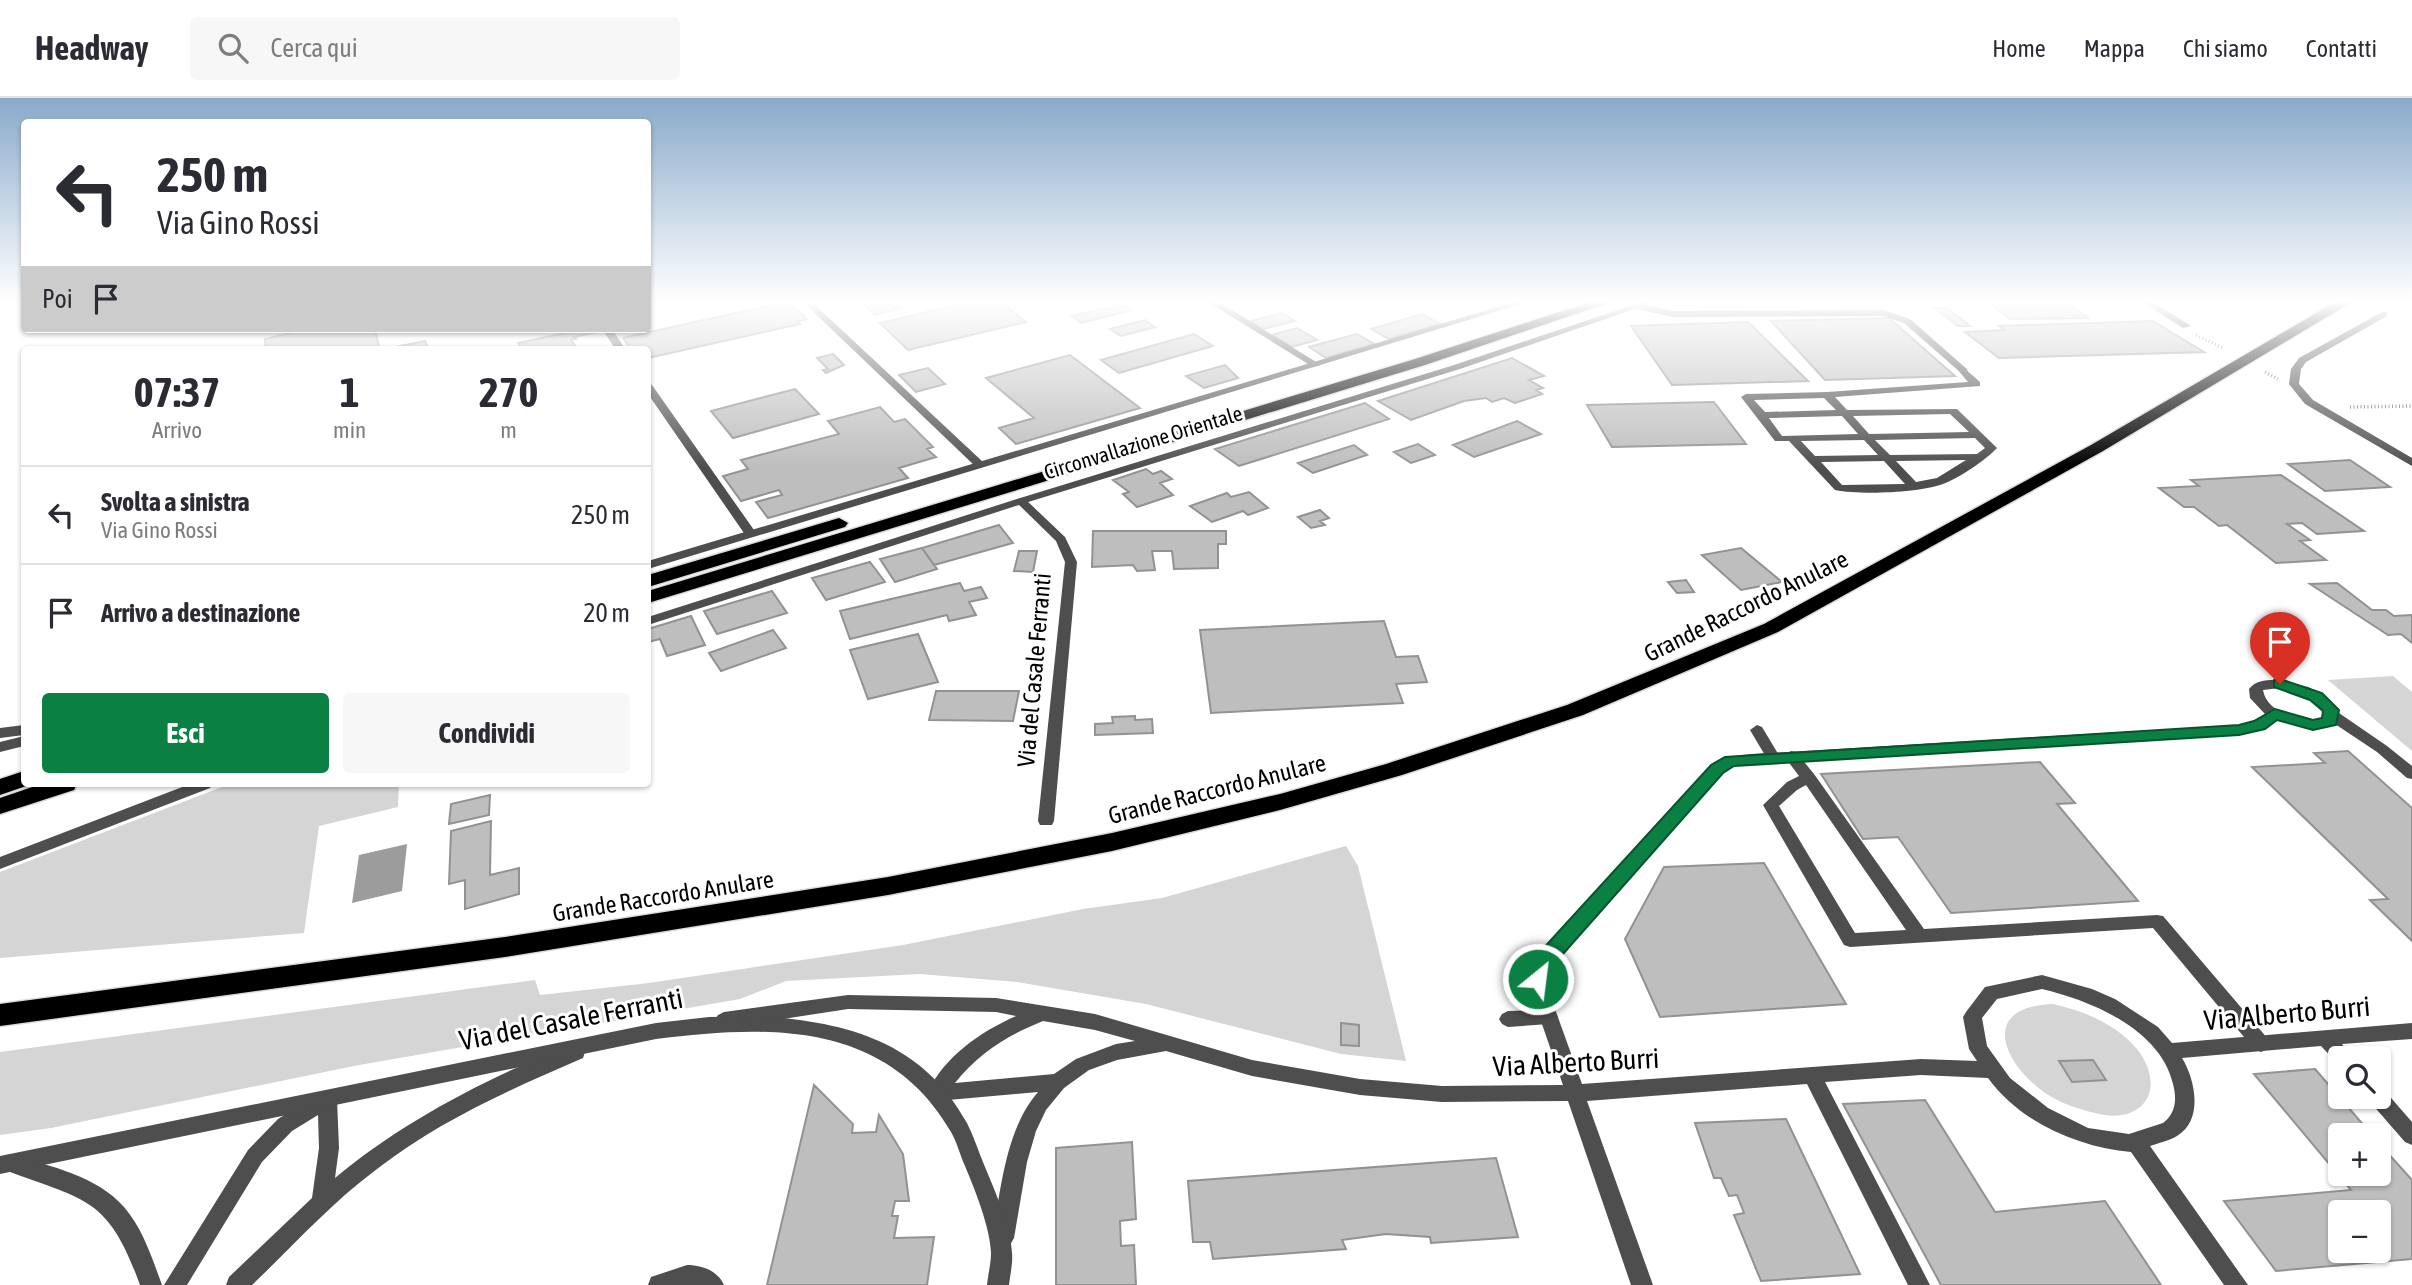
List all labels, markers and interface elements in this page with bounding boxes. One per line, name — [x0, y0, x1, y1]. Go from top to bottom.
search box — [190, 17, 680, 80]
text: Headway — [35, 29, 148, 67]
icon: search — [214, 29, 252, 67]
text: Cerca qui — [270, 33, 358, 63]
text: Home — [1992, 35, 2046, 62]
text: Mappa — [2084, 35, 2145, 62]
text: Chi siamo — [2183, 35, 2268, 62]
text: Contatti — [2306, 35, 2377, 62]
text: 250 m — [157, 146, 268, 202]
icon: left — [42, 147, 133, 238]
text: Via Gino Rossi — [157, 204, 320, 241]
icon: arrive — [87, 280, 125, 318]
text: Poi — [42, 284, 73, 314]
text: 07:37 — [134, 368, 220, 416]
text: 1 — [340, 368, 359, 416]
text: 270 — [479, 368, 538, 416]
street label: Circonvallazione Orientale — [1041, 400, 1245, 484]
text: Arrivo — [152, 417, 202, 443]
text: min — [333, 417, 366, 443]
text: m — [500, 417, 517, 443]
text: Svolta a sinistra — [101, 487, 250, 517]
icon: left — [42, 496, 80, 534]
text: 250 m — [571, 500, 630, 530]
text: Via Gino Rossi — [101, 517, 218, 543]
street label: Grande Raccordo Anulare — [1640, 545, 1852, 667]
street label: Via del Casale Ferranti — [1012, 572, 1056, 768]
icon: arrive — [42, 594, 80, 632]
text: Arrivo a destinazione — [101, 598, 300, 628]
text: 20 m — [583, 598, 630, 628]
pin — [2250, 612, 2310, 684]
icon: arrive — [2261, 623, 2299, 661]
button: Esci — [42, 693, 329, 773]
button: Condividi — [343, 693, 630, 773]
street label: Grande Raccordo Anulare — [1105, 749, 1329, 829]
street label: Grande Raccordo Anulare — [551, 865, 775, 927]
position arrow — [1501, 942, 1575, 1016]
street label: Via del Casale Ferranti — [457, 982, 685, 1056]
street label: Via Alberto Burri — [2203, 990, 2371, 1036]
street label: Via Alberto Burri — [1492, 1042, 1660, 1082]
map controls — [2328, 1046, 2391, 1263]
button: search — [2328, 1046, 2391, 1109]
button: + — [2328, 1123, 2391, 1186]
button: − — [2328, 1200, 2391, 1263]

